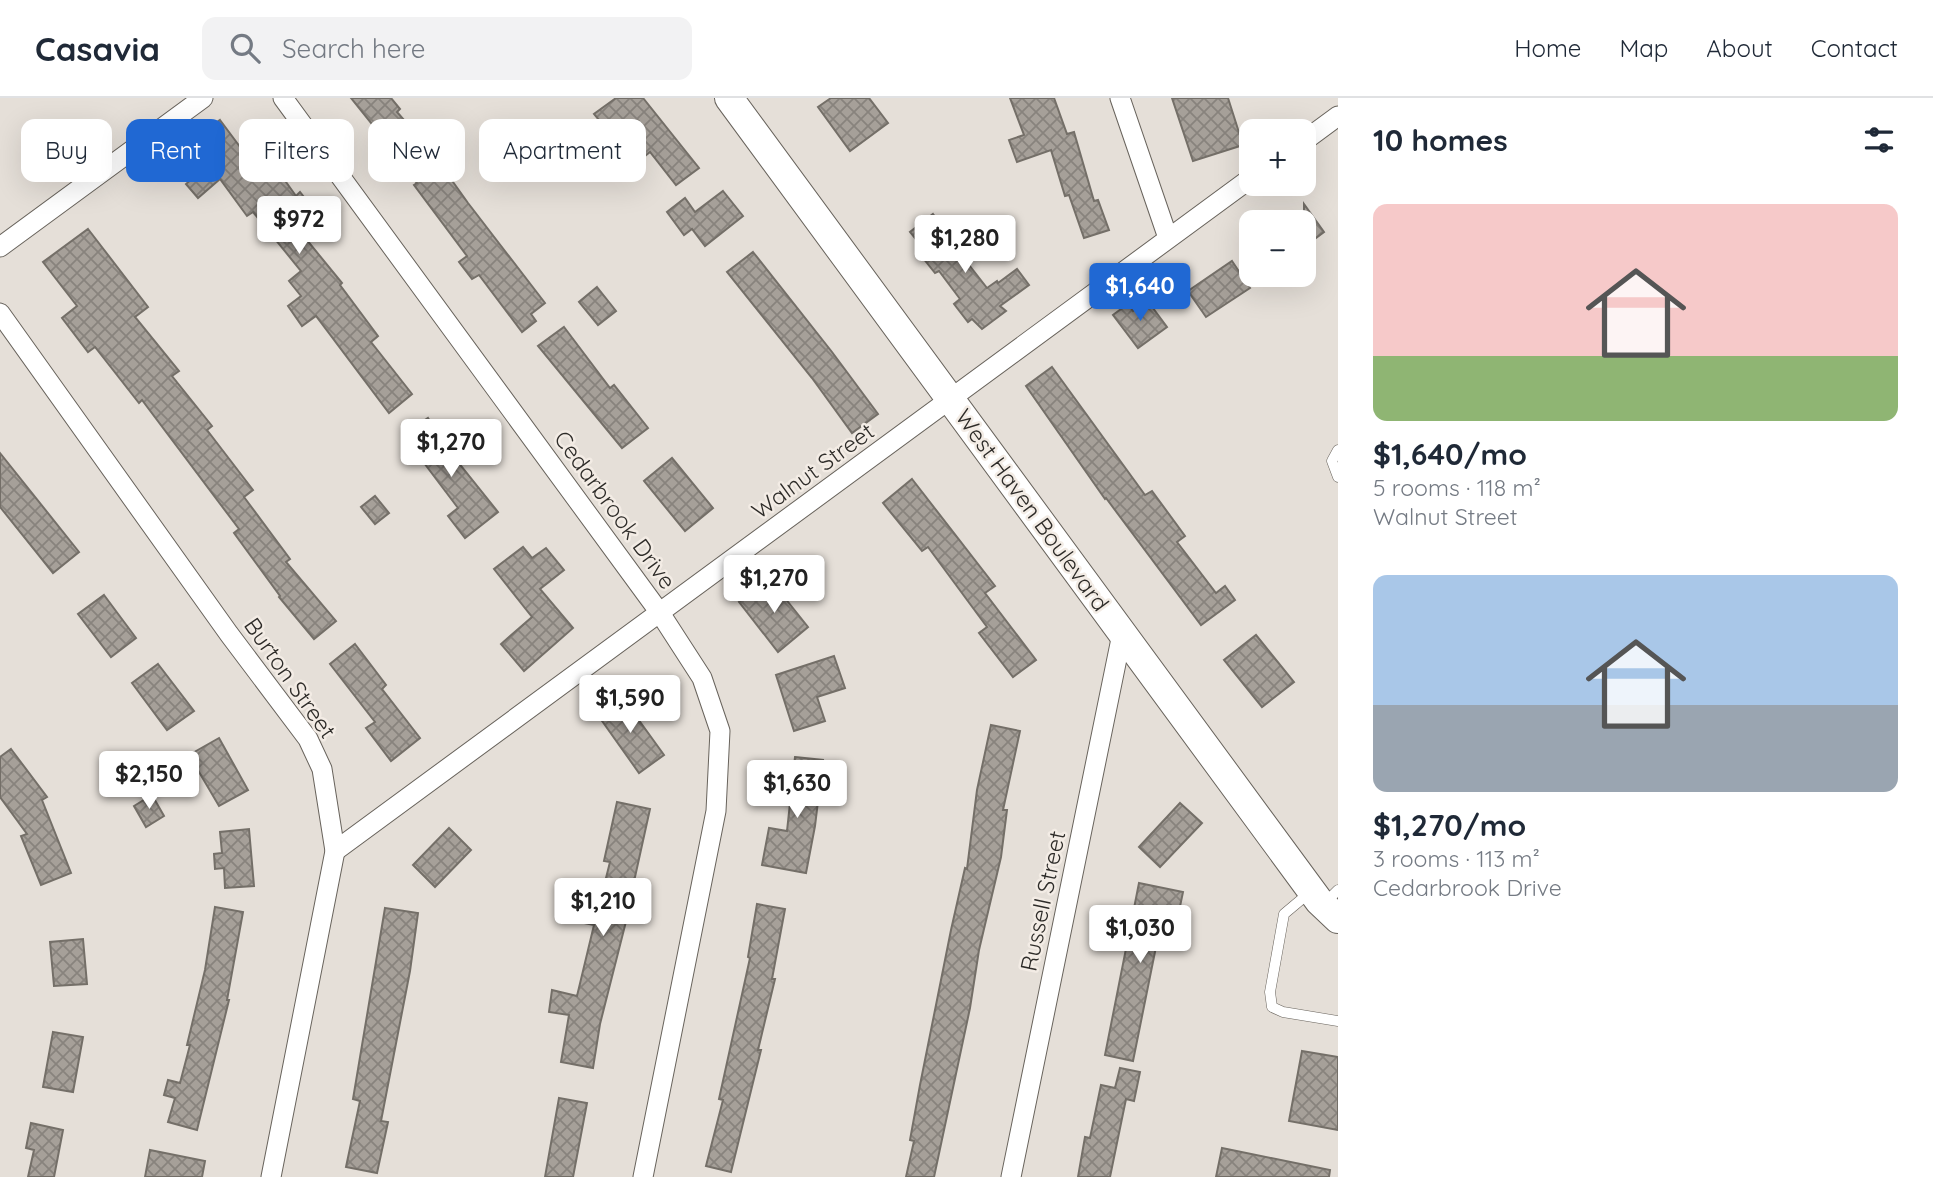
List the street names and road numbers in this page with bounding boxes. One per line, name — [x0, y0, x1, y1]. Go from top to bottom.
street label: West Haven Boulevard — [949, 403, 1115, 616]
street label: Walnut Street — [746, 416, 880, 525]
street label: Cedarbrook Drive — [548, 425, 683, 595]
street label: Burton Street — [238, 612, 343, 744]
street label: Russell Street — [1014, 828, 1072, 974]

